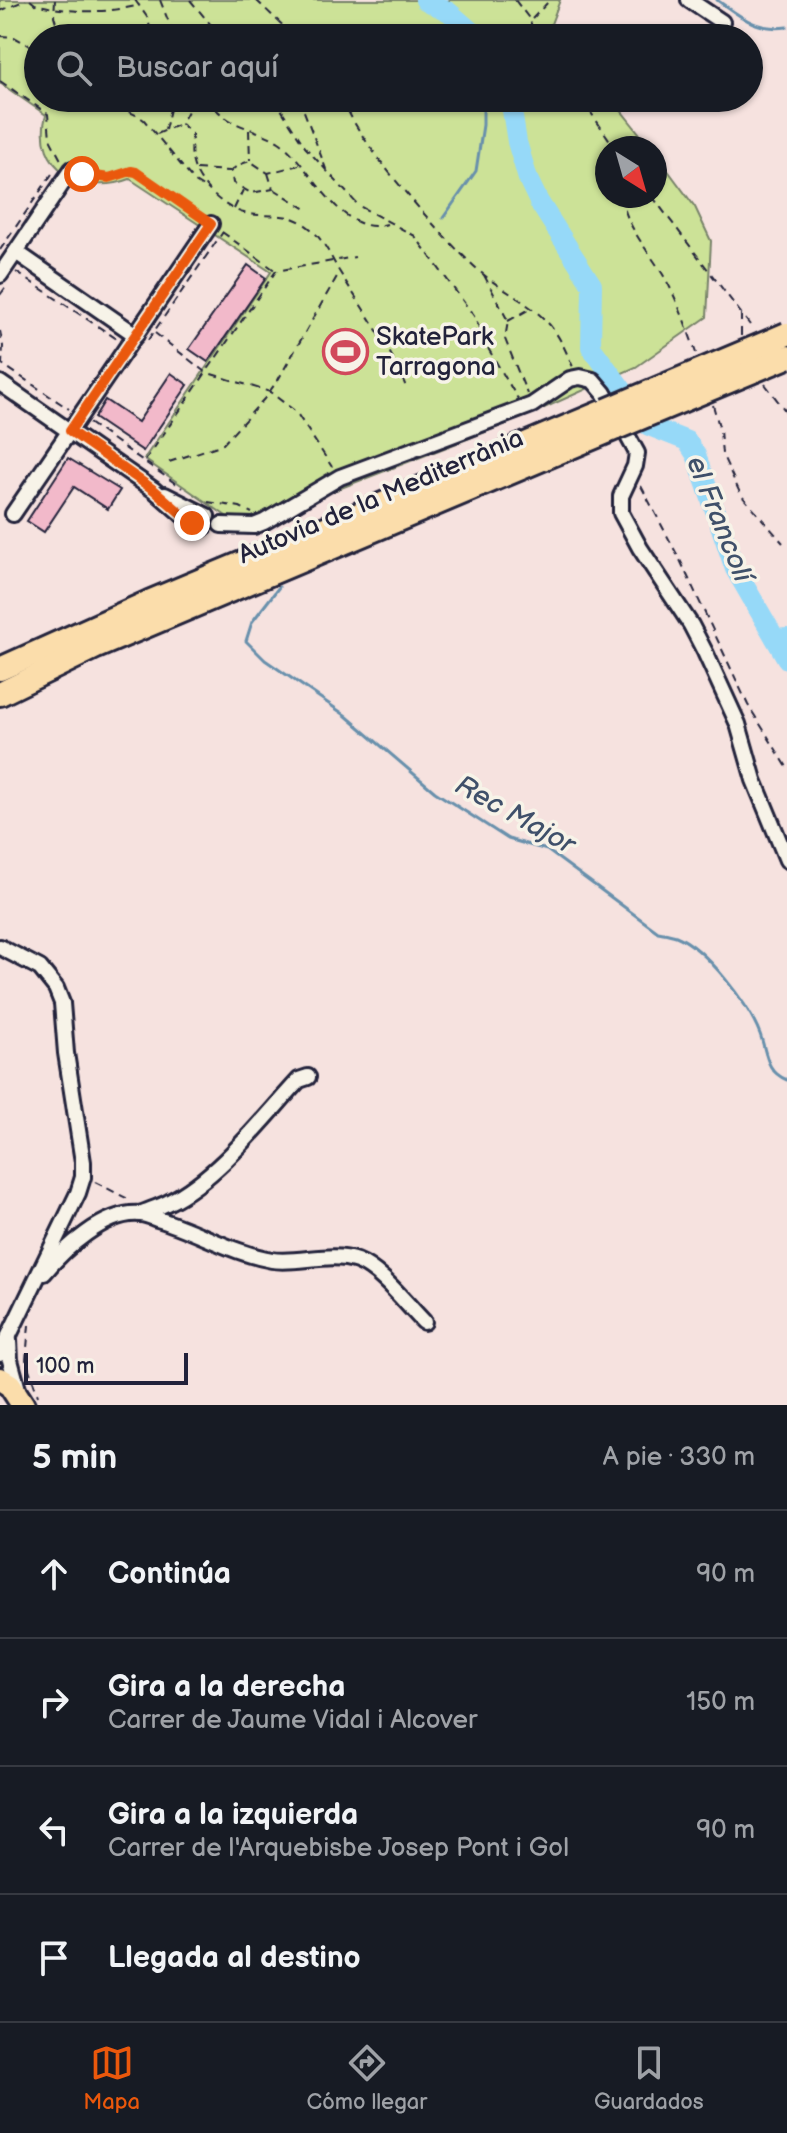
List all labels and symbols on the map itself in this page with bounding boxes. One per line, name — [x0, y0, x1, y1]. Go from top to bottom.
north arrow — [595, 136, 667, 208]
route start — [64, 156, 100, 192]
place label: SkatePark Tarragona — [376, 322, 496, 383]
sports icon: SkatePark Tarragona — [321, 328, 369, 376]
street label: Autovia de la Mediterrània — [234, 423, 528, 571]
water label: el Francolí — [679, 451, 760, 590]
route end — [174, 505, 210, 541]
water label: Rec Major — [449, 769, 582, 862]
scale bar — [24, 1349, 188, 1385]

